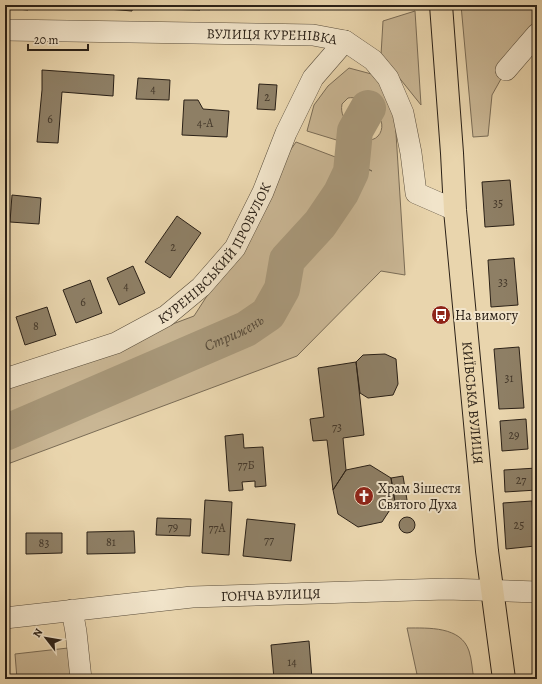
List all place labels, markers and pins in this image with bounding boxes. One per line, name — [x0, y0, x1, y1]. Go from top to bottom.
bus stop icon: На вимогу — [430, 304, 452, 326]
place label: На вимогу — [455, 306, 519, 325]
place label: Храм Зішестя Святого Духа — [378, 479, 461, 514]
church icon: Храм Зішестя Святого Духа — [353, 485, 375, 507]

